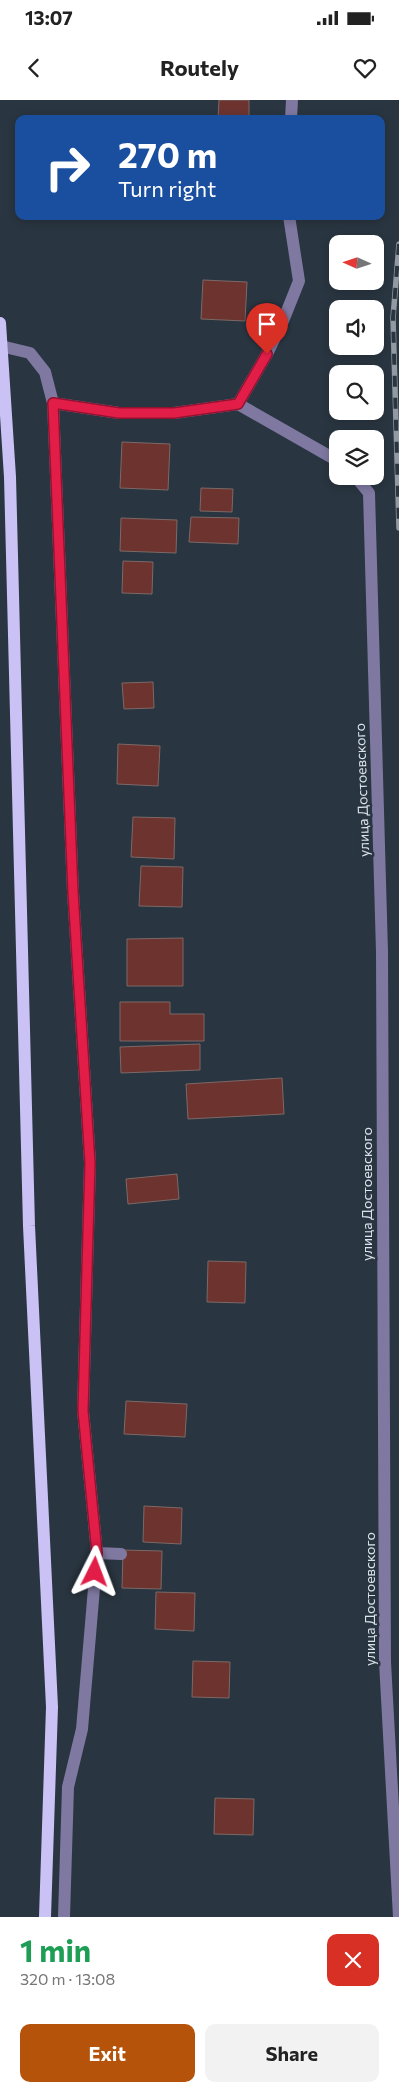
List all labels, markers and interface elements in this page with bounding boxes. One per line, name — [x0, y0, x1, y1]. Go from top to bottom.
text: 13:07 — [25, 6, 73, 29]
icon: back — [20, 54, 48, 82]
text: Routely — [160, 54, 239, 81]
icon: heart — [351, 54, 379, 82]
text: 270 m — [118, 132, 217, 175]
icon: right — [35, 135, 100, 200]
text: Turn right — [118, 175, 216, 202]
north arrow — [329, 235, 384, 290]
map controls — [329, 235, 384, 485]
button: sound — [329, 300, 384, 355]
pin — [246, 303, 288, 354]
icon: arrive — [253, 310, 281, 338]
button: search — [329, 365, 384, 420]
button: layers — [329, 430, 384, 485]
street label: улица Достоевского — [351, 723, 372, 857]
street label: улица Достоевского — [358, 1127, 375, 1261]
street label: улица Достоевского — [361, 1532, 378, 1666]
position arrow — [68, 1545, 120, 1597]
text: 1 min — [20, 1931, 91, 1968]
button: close — [327, 1934, 379, 1986]
text: 320 m · 13:08 — [20, 1969, 115, 1988]
button: Exit — [20, 2024, 195, 2082]
button: Share — [205, 2024, 379, 2082]

